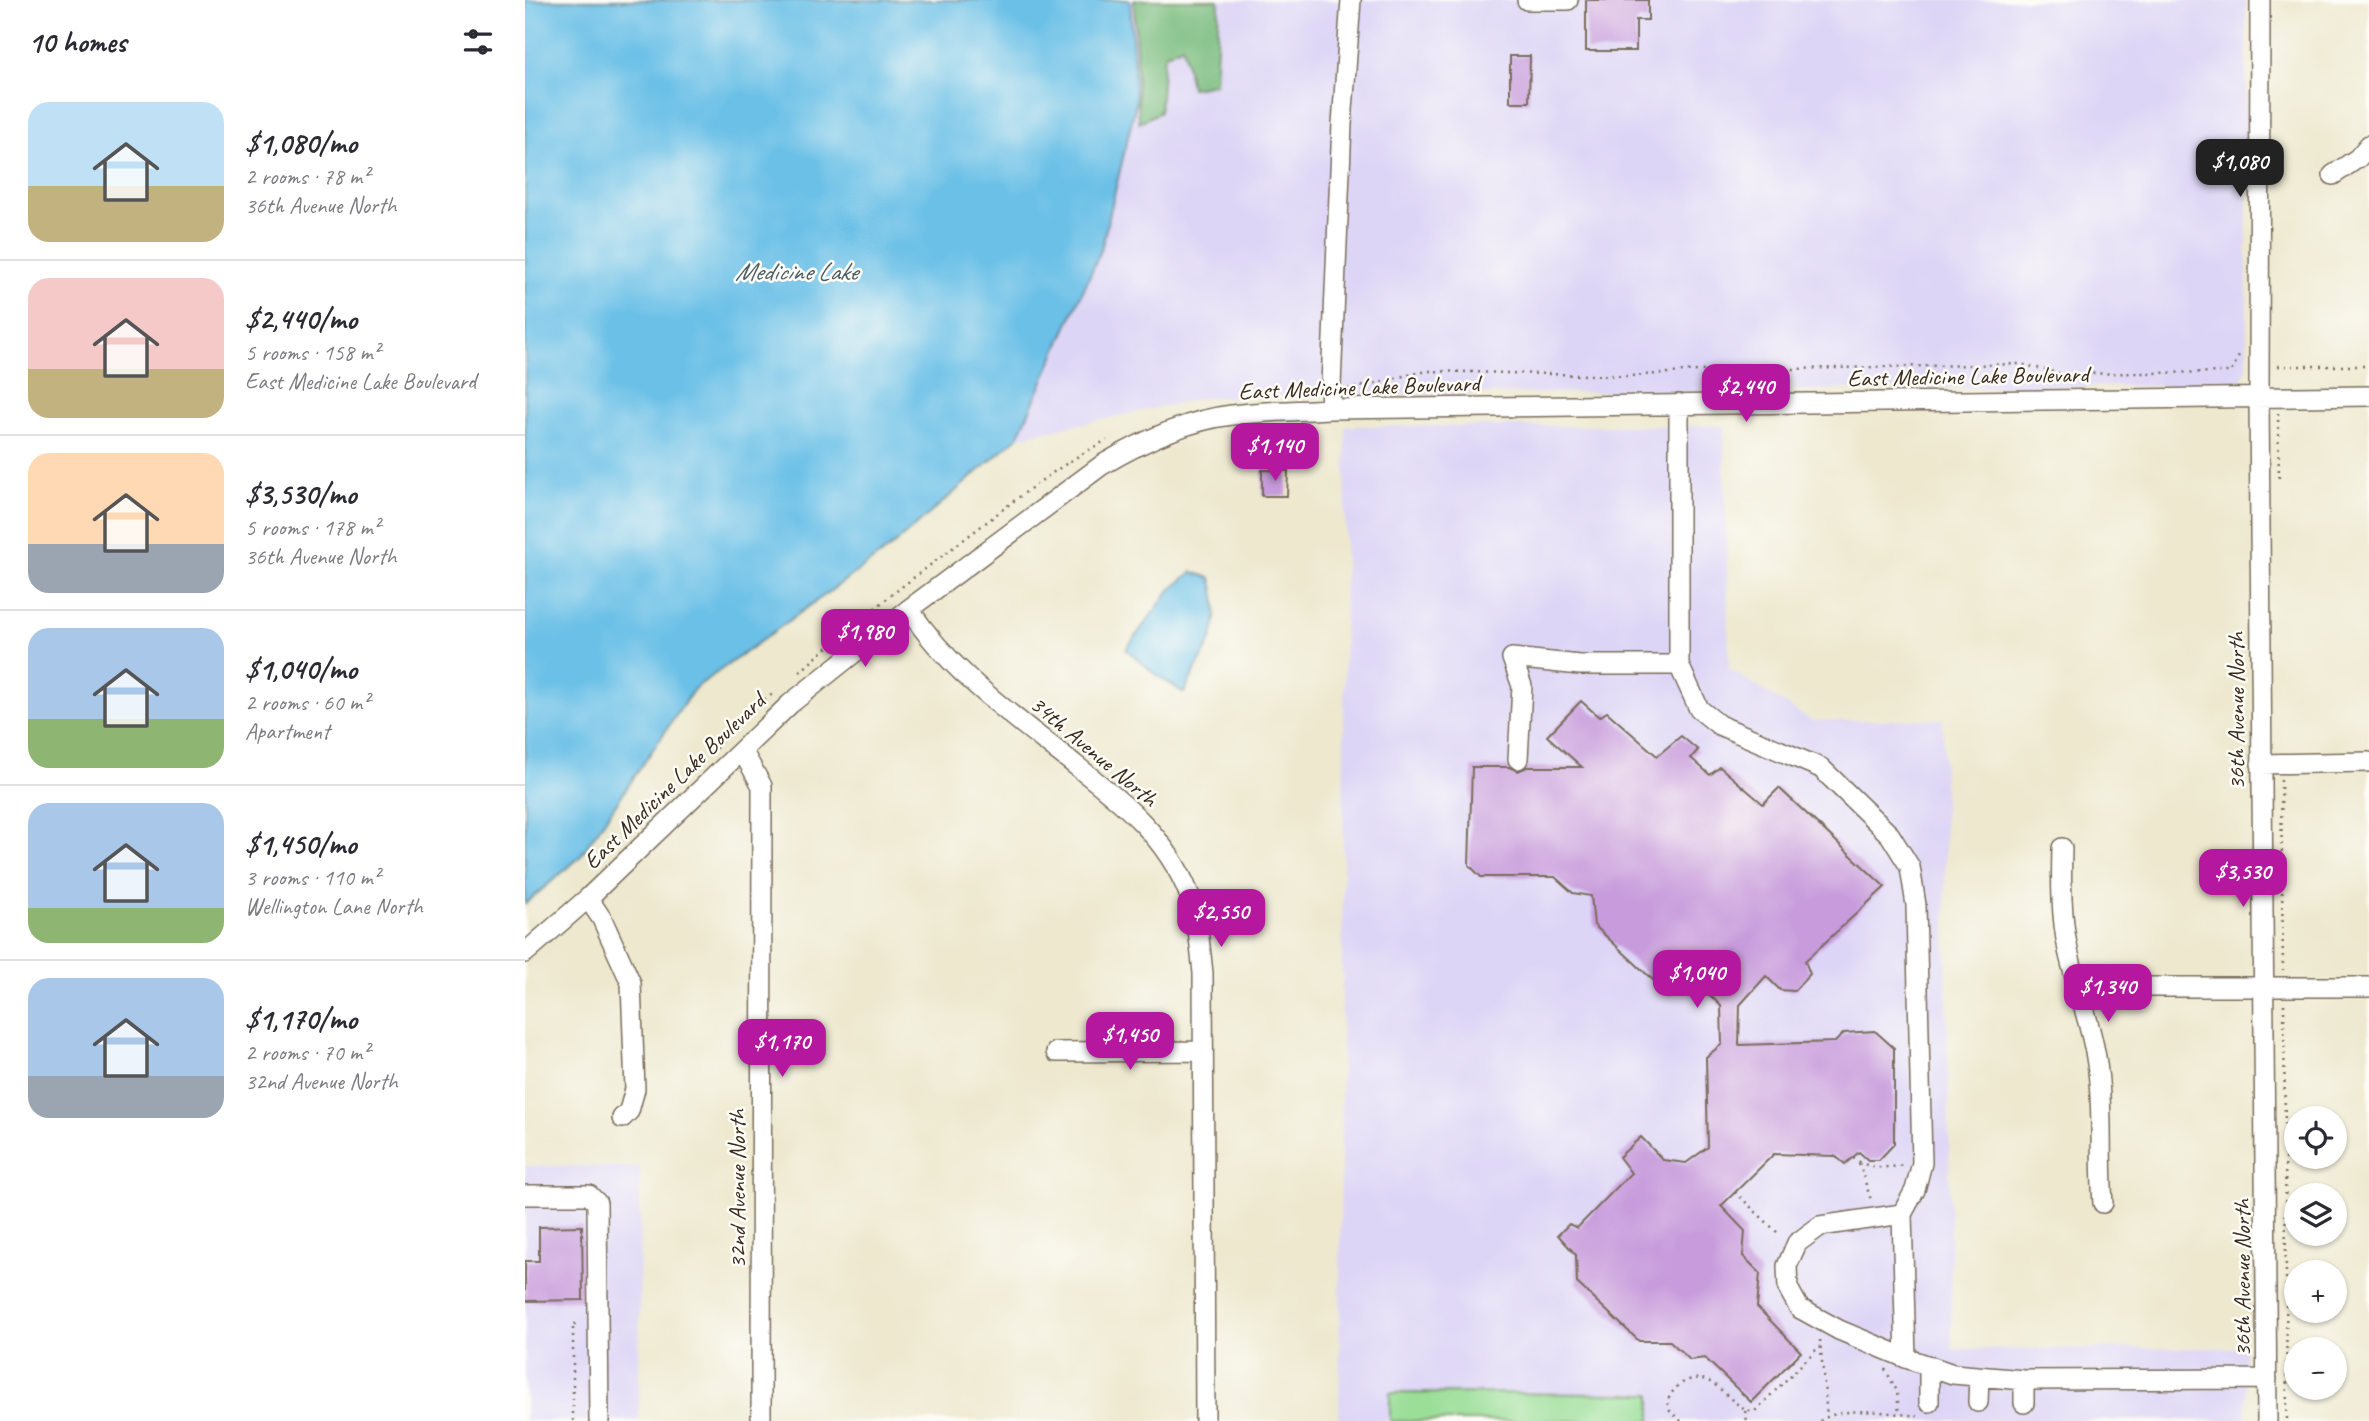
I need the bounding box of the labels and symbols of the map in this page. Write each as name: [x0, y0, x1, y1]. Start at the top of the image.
pin: $1,080: [2183, 140, 2297, 199]
water label: Medicine Lake: [735, 255, 861, 288]
street label: East Medicine Lake Boulevard: [1847, 359, 2092, 393]
pin: $2,440: [1689, 364, 1803, 424]
street label: East Medicine Lake Boulevard: [1238, 368, 1484, 406]
pin: $1,140: [1218, 424, 1332, 483]
pin: $1,980: [808, 610, 922, 669]
street label: 36th Avenue North: [2221, 630, 2251, 790]
street label: East Medicine Lake Boulevard: [577, 684, 774, 876]
street label: 34th Avenue North: [1024, 689, 1166, 814]
pin: $3,530: [2186, 850, 2300, 909]
pin: $2,550: [1164, 890, 1278, 949]
pin: $1,040: [1640, 950, 1754, 1010]
pin: $1,340: [2051, 964, 2165, 1024]
pin: $1,450: [1073, 1012, 1187, 1072]
pin: $1,170: [725, 1020, 839, 1079]
street label: 32nd Avenue North: [722, 1107, 752, 1269]
street label: 36th Avenue North: [2227, 1197, 2257, 1357]

